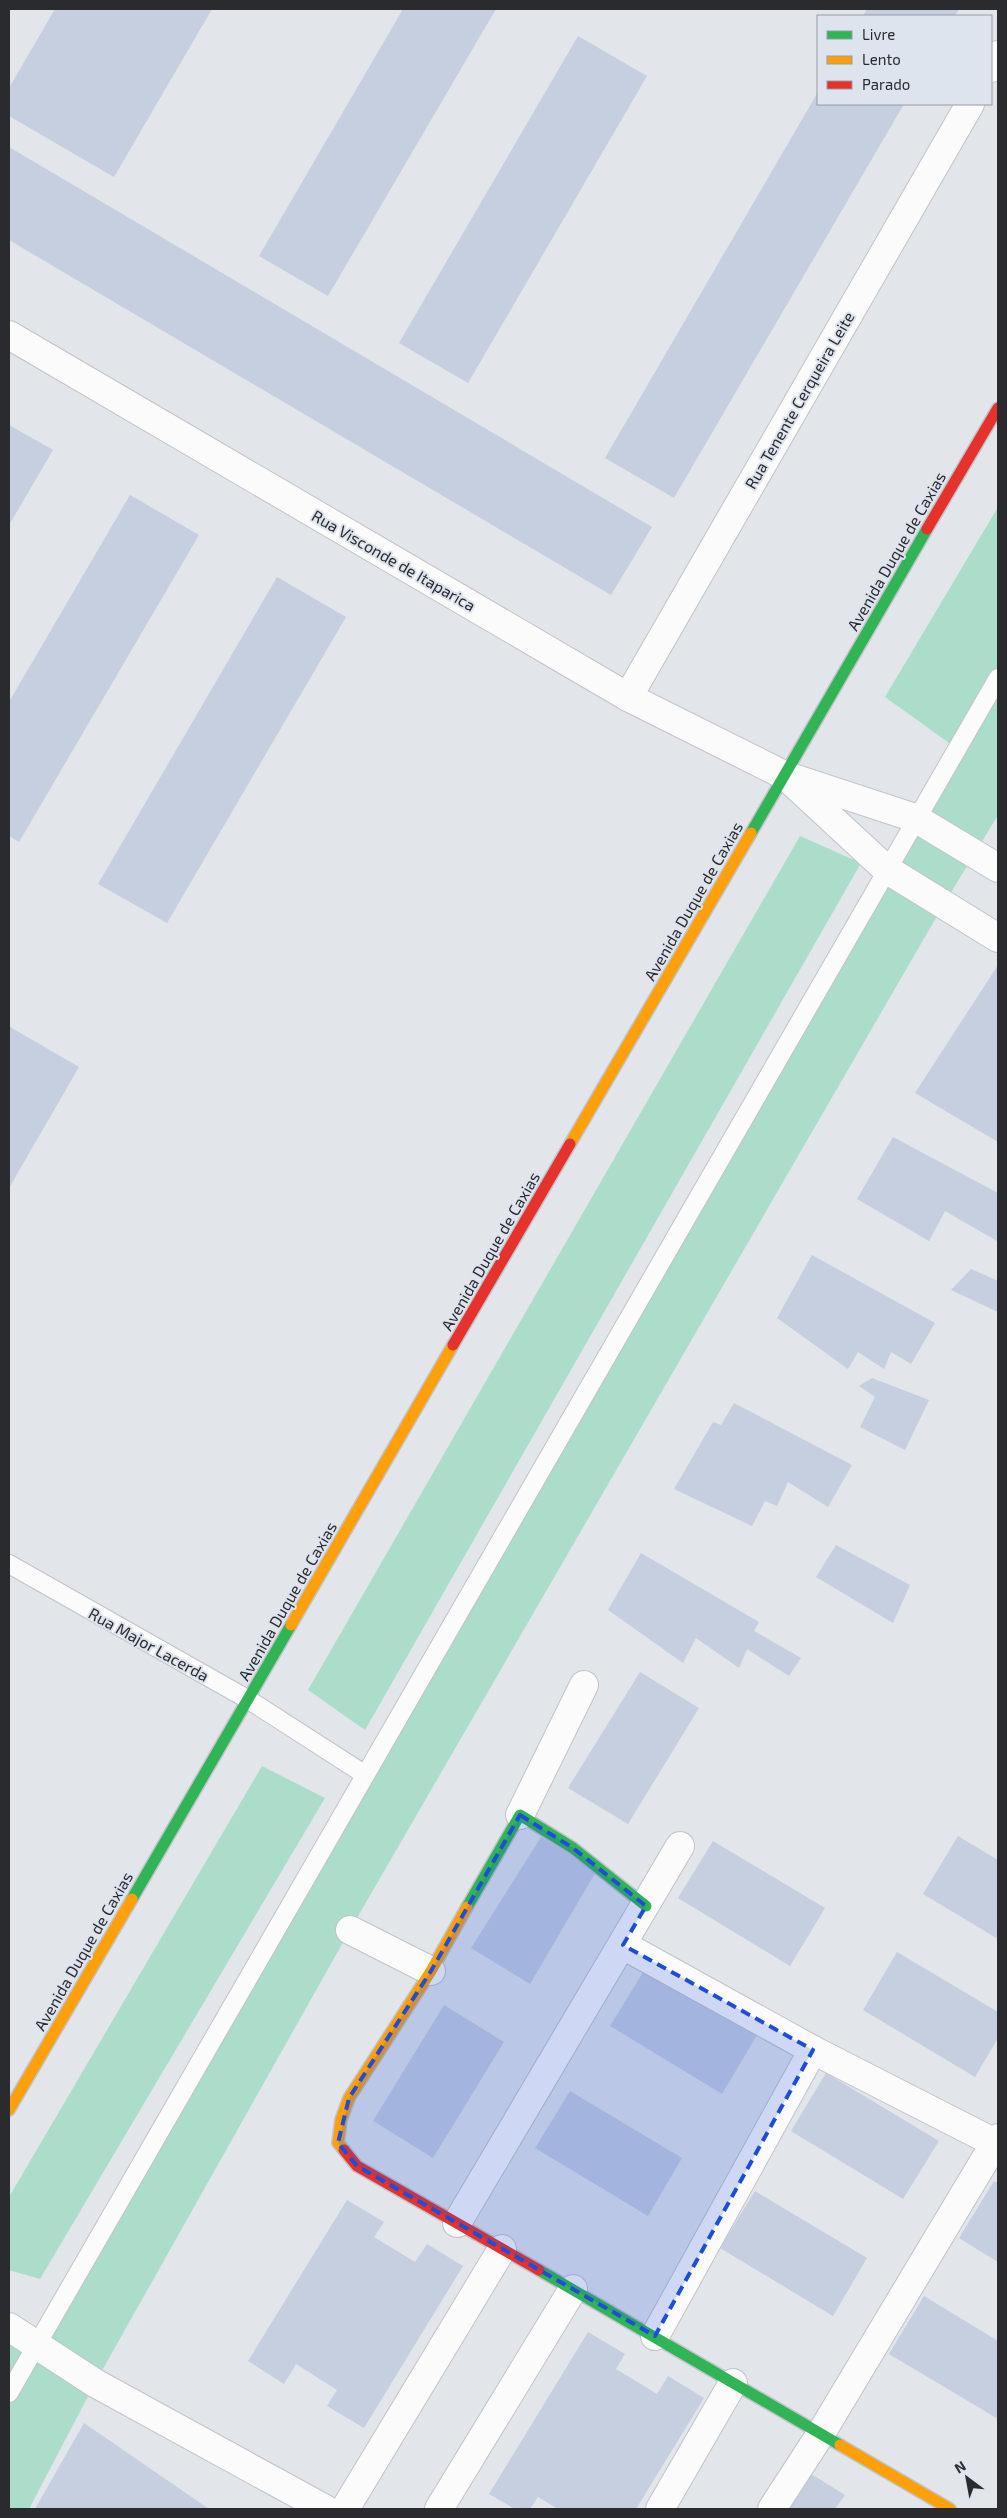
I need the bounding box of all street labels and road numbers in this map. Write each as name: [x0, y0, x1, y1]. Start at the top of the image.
street label: Rua Tenente Cerqueira Leite: [740, 308, 858, 492]
street label: Avenida Duque de Caxias: [843, 468, 949, 634]
street label: Rua Visconde de Itaparica: [309, 505, 479, 615]
street label: Avenida Duque de Caxias: [640, 818, 746, 984]
street label: Avenida Duque de Caxias: [437, 1168, 543, 1334]
street label: Avenida Duque de Caxias: [234, 1518, 340, 1684]
street label: Rua Major Lacerda: [85, 1603, 212, 1686]
street label: Avenida Duque de Caxias: [30, 1868, 136, 2034]

